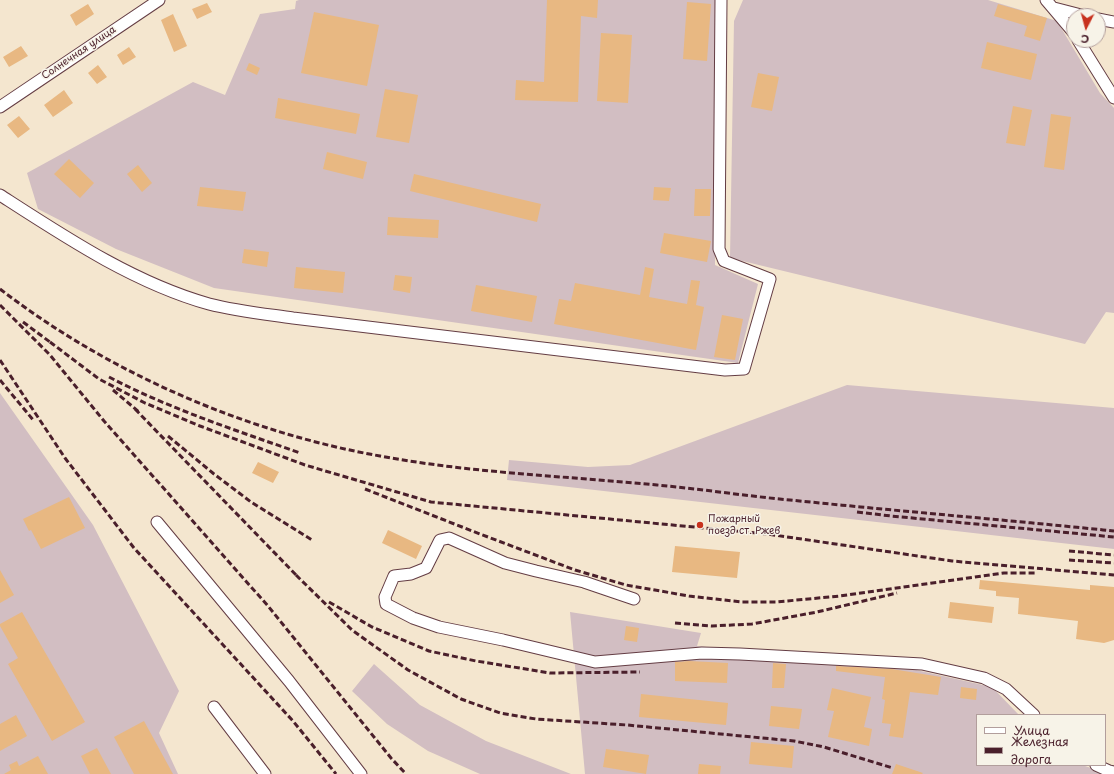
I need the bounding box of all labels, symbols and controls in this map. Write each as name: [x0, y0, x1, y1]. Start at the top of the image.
north arrow: [1066, 8, 1106, 48]
street label: Солнечная улица: [40, 24, 118, 82]
text: С: [1080, 31, 1090, 48]
place label: Пожарный поезд ст. Ржев: [708, 513, 780, 536]
marker: Пожарный поезд ст. Ржев: [695, 520, 705, 530]
legend: [976, 714, 1106, 766]
text: Улица: [1014, 721, 1050, 739]
text: Железная дорога: [1011, 732, 1069, 768]

